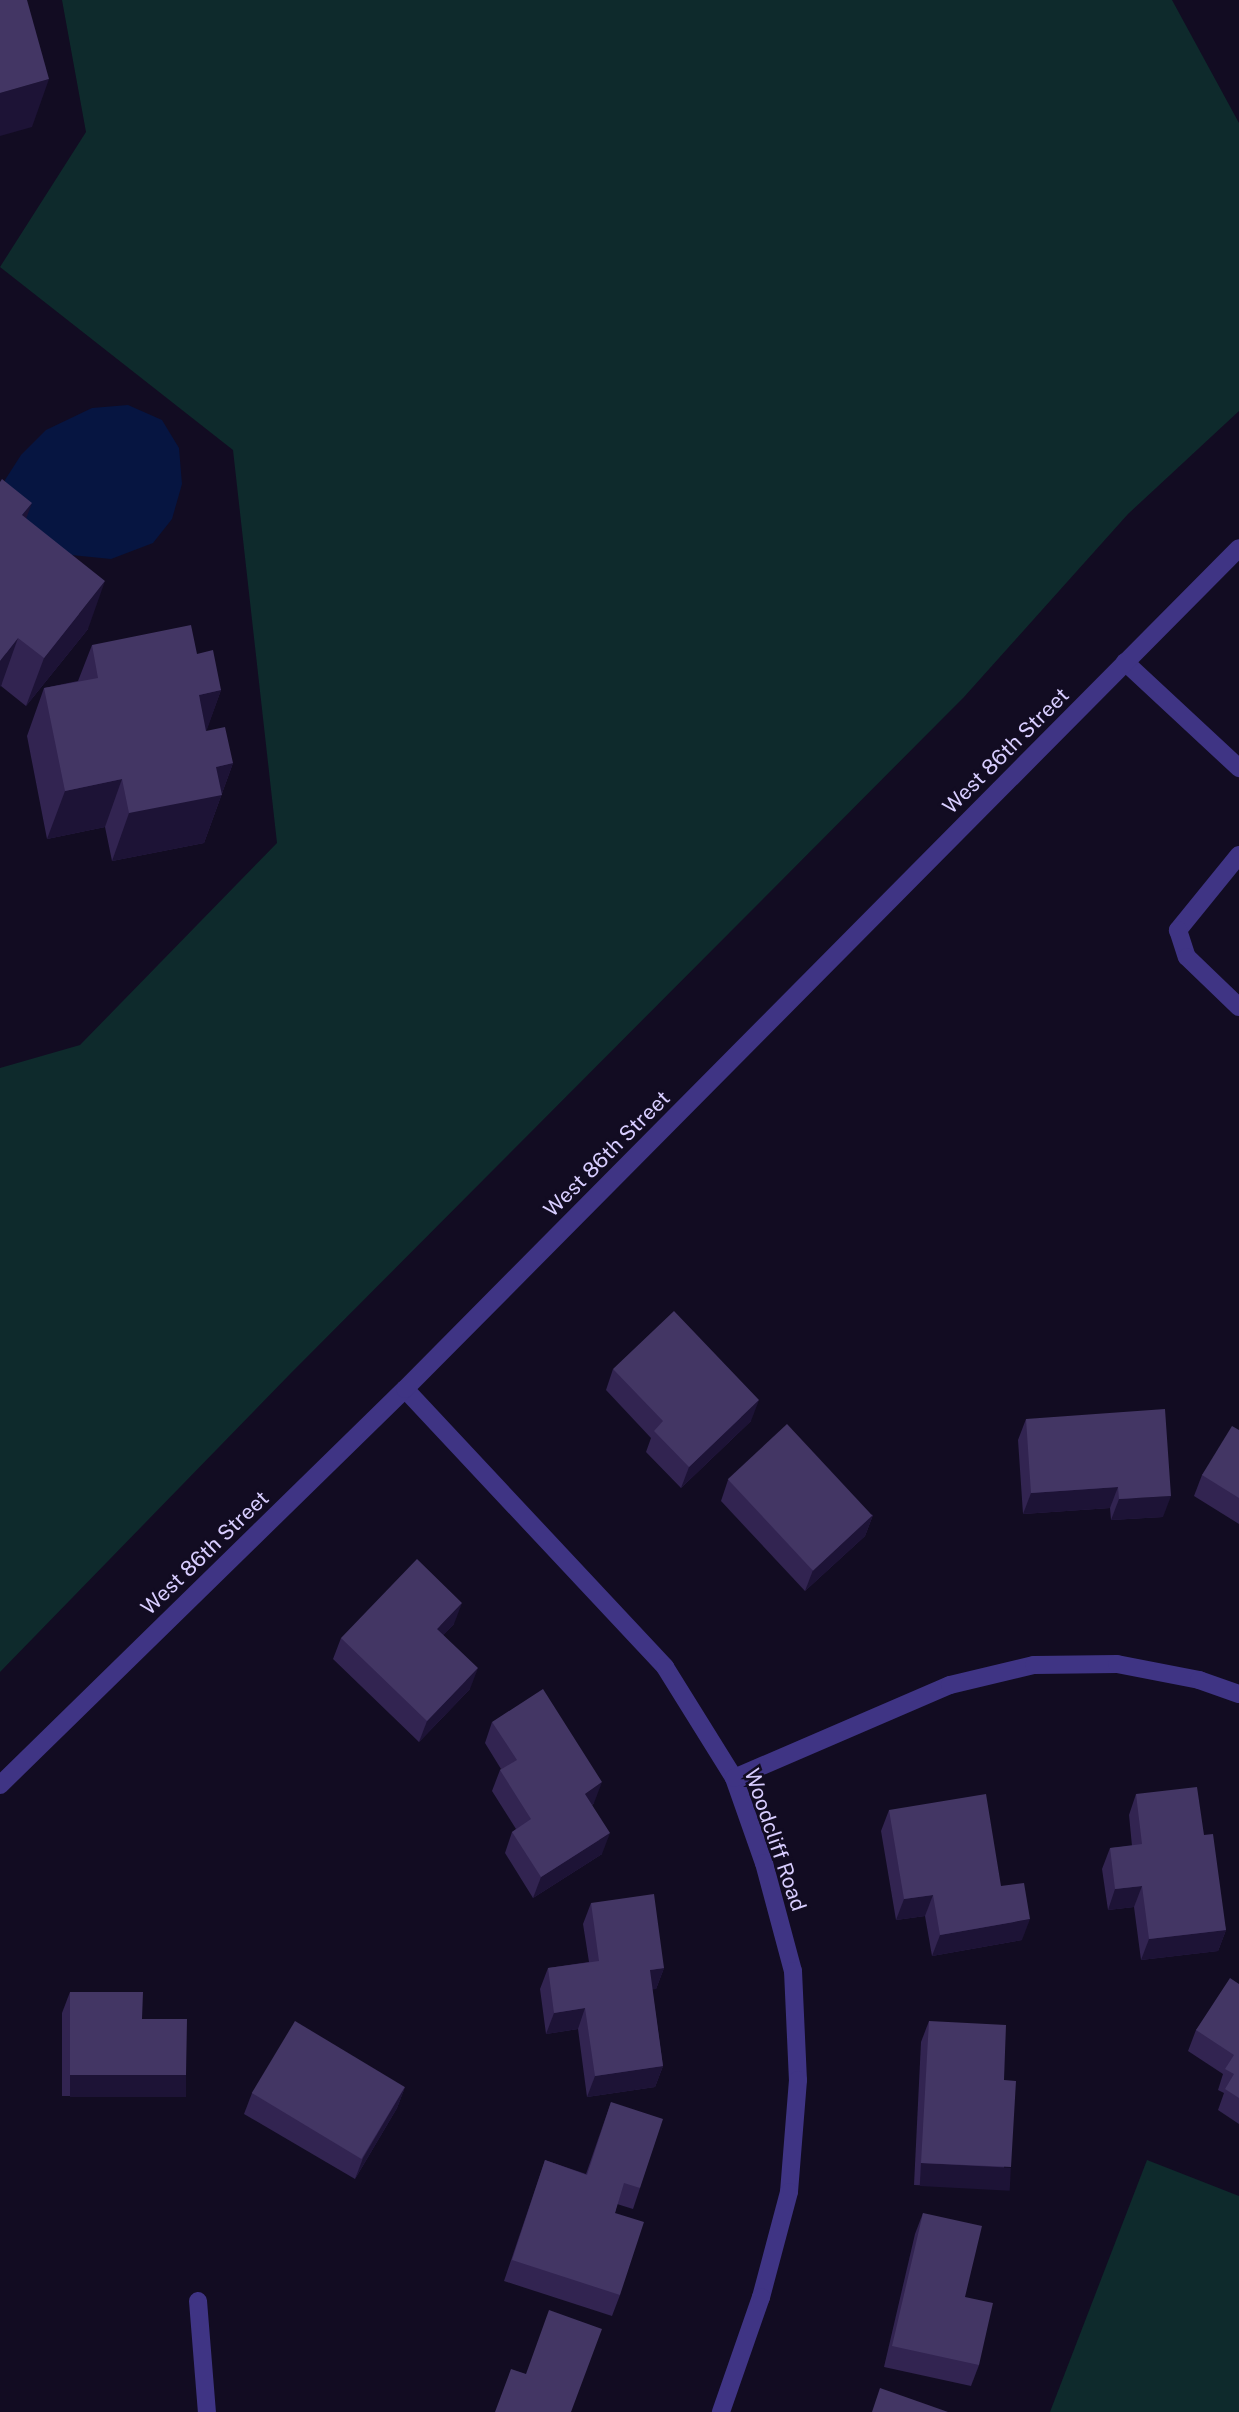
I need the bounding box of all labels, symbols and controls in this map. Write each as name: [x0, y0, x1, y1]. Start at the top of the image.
street label: West 86th Street: [938, 683, 1074, 819]
street label: West 86th Street: [539, 1086, 675, 1222]
street label: West 86th Street: [136, 1486, 274, 1620]
street label: Woodcliff Road: [739, 1765, 811, 1915]

